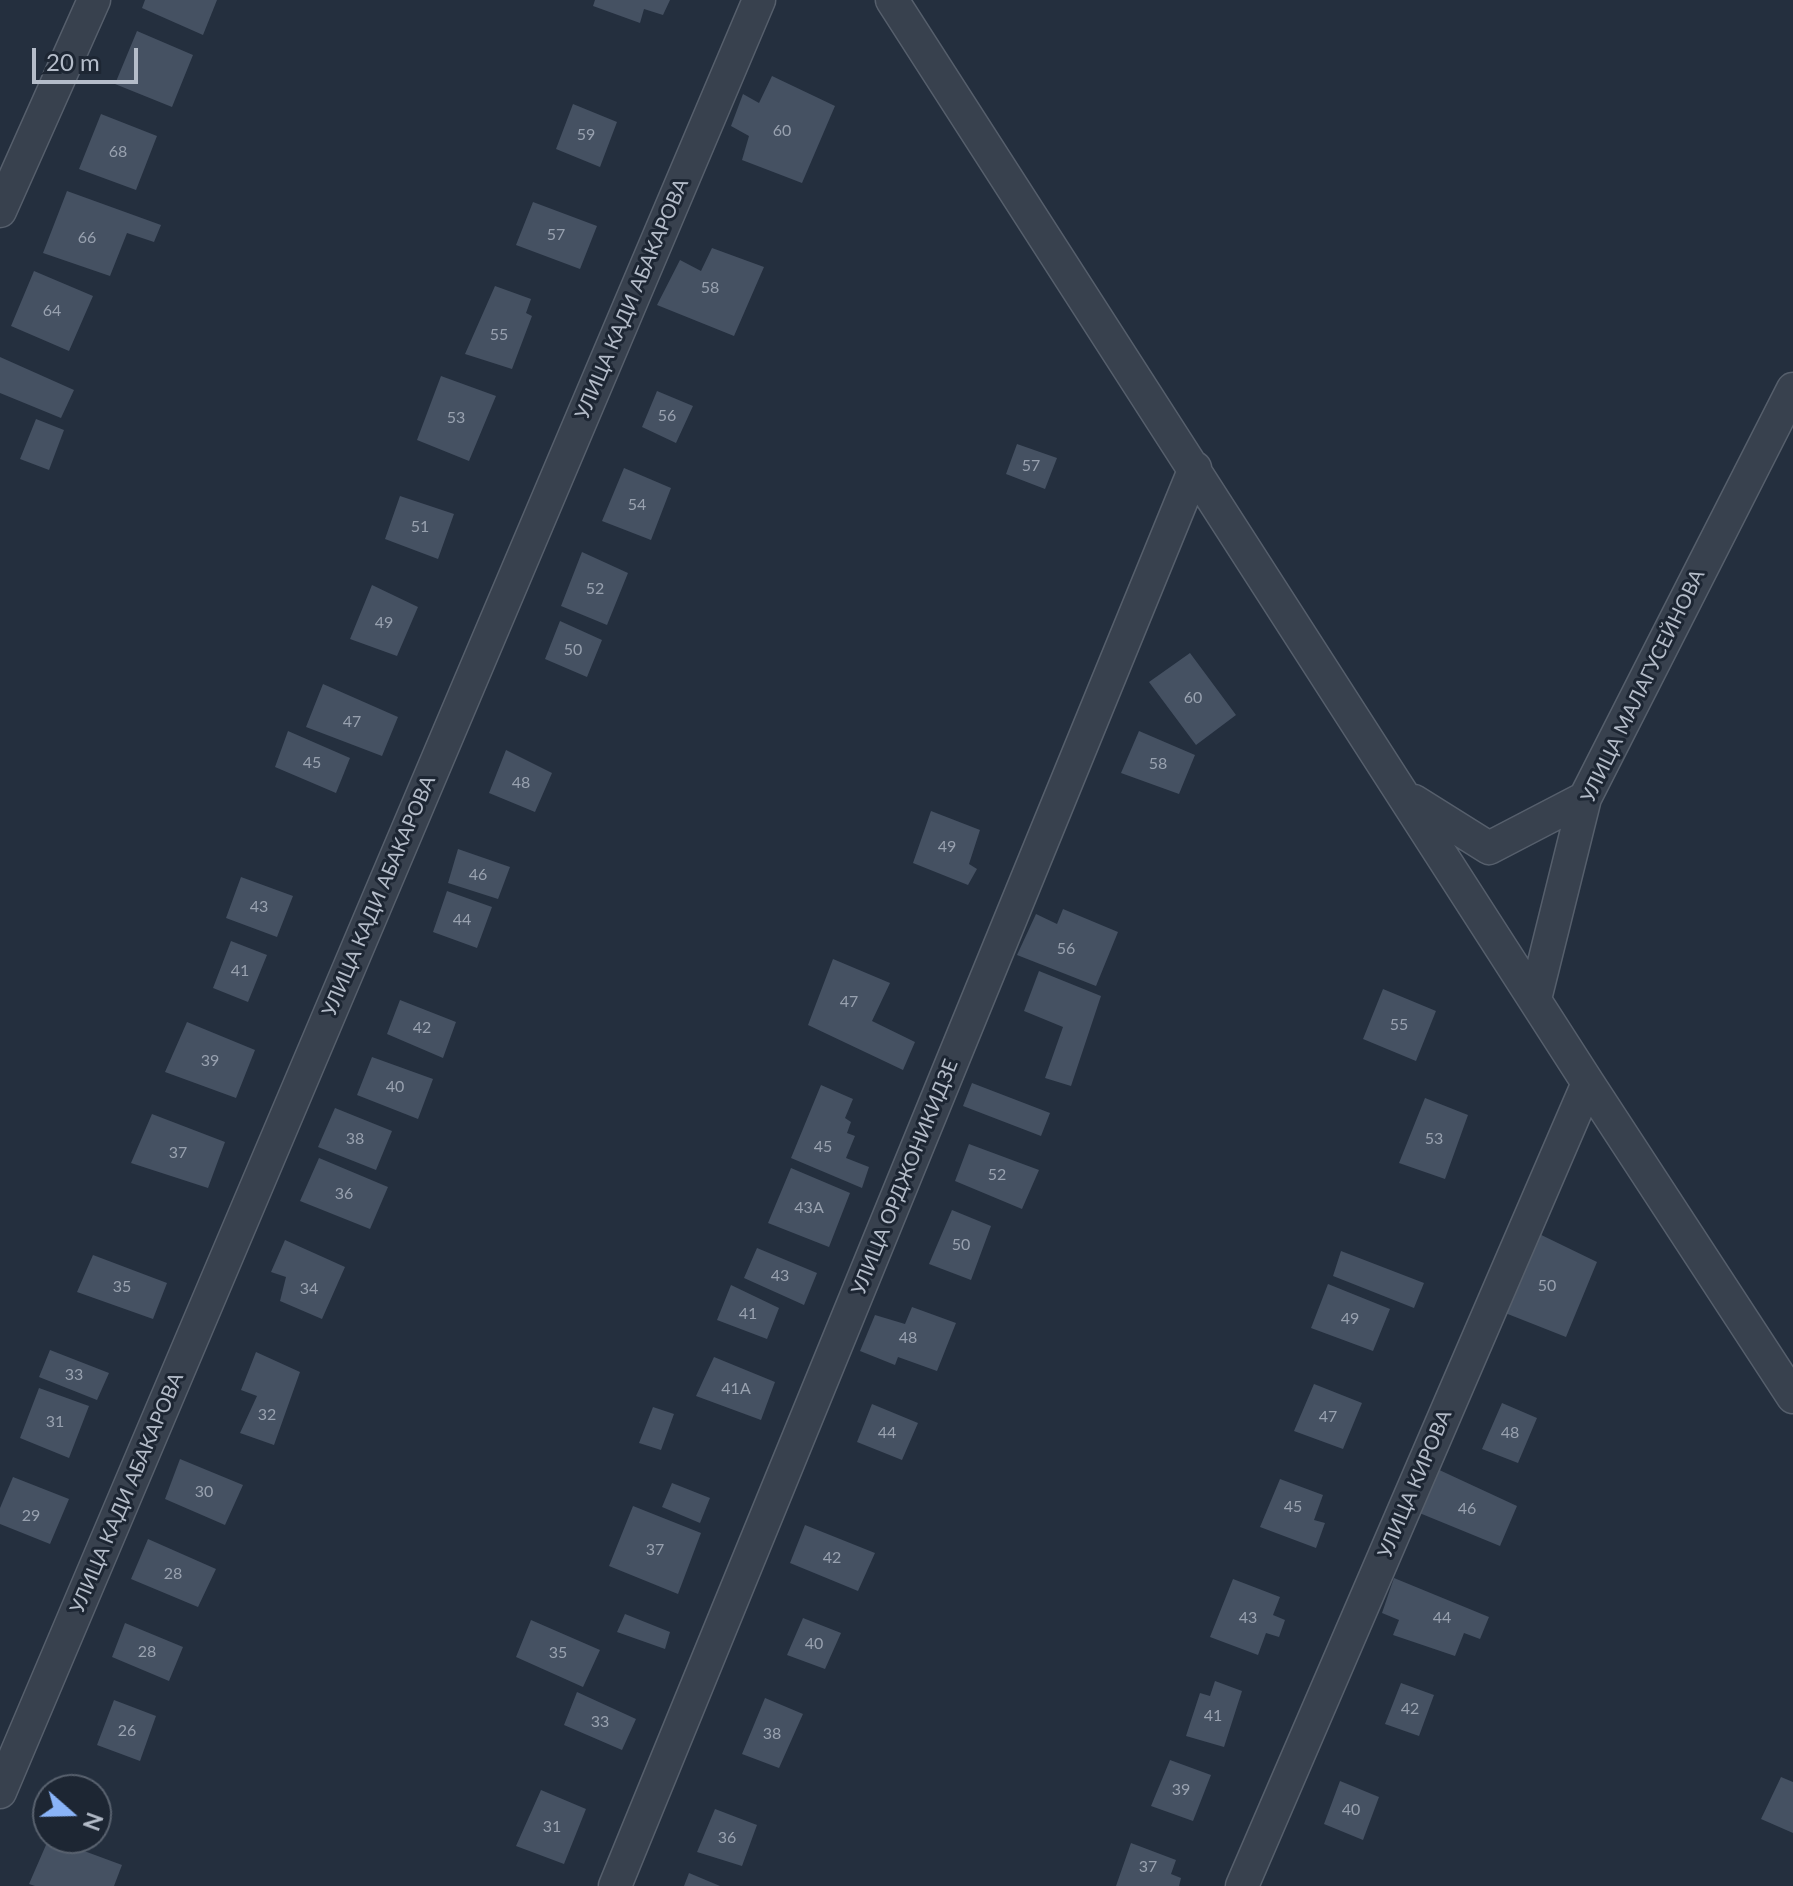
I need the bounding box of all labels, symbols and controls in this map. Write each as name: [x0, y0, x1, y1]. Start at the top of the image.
scale bar: [36, 32, 142, 82]
text: 20 m: [46, 47, 100, 76]
house number: 60: [773, 121, 791, 141]
house number: 59: [577, 125, 595, 145]
house number: 68: [109, 142, 127, 162]
street label: УЛИЦА КАДИ АБАКАРОВА: [570, 175, 694, 423]
house number: 57: [547, 225, 565, 245]
house number: 66: [78, 228, 96, 248]
house number: 58: [701, 278, 719, 298]
house number: 64: [43, 301, 61, 321]
house number: 55: [490, 325, 508, 345]
house number: 56: [658, 406, 676, 426]
house number: 53: [447, 408, 465, 428]
house number: 57: [1022, 456, 1040, 476]
house number: 54: [628, 495, 646, 515]
house number: 51: [411, 517, 429, 537]
street label: УЛИЦА МАЛАГУСЕЙНОВА: [1576, 566, 1710, 806]
house number: 52: [586, 579, 604, 599]
house number: 49: [375, 613, 393, 633]
house number: 50: [564, 640, 582, 660]
house number: 60: [1184, 688, 1202, 708]
house number: 47: [343, 712, 361, 732]
house number: 45: [303, 753, 321, 773]
house number: 58: [1149, 754, 1167, 774]
street label: УЛИЦА КАДИ АБАКАРОВА: [317, 772, 441, 1020]
house number: 48: [512, 773, 530, 793]
house number: 49: [938, 837, 956, 857]
house number: 46: [469, 865, 487, 885]
house number: 43: [250, 897, 268, 917]
house number: 44: [453, 910, 471, 930]
house number: 56: [1057, 939, 1075, 959]
house number: 41: [231, 961, 249, 981]
house number: 47: [840, 992, 858, 1012]
house number: 55: [1390, 1015, 1408, 1035]
house number: 42: [413, 1018, 431, 1038]
house number: 39: [201, 1051, 219, 1071]
street label: УЛИЦА ОРДЖОНИКИДЗЕ: [847, 1056, 963, 1298]
house number: 40: [386, 1077, 404, 1097]
house number: 38: [346, 1129, 364, 1149]
house number: 53: [1425, 1129, 1443, 1149]
house number: 45: [814, 1137, 832, 1157]
house number: 37: [169, 1143, 187, 1163]
house number: 52: [988, 1165, 1006, 1185]
house number: 36: [335, 1184, 353, 1204]
house number: 43А: [794, 1198, 824, 1218]
house number: 50: [952, 1235, 970, 1255]
house number: 43: [771, 1266, 789, 1286]
house number: 50: [1538, 1276, 1556, 1296]
house number: 35: [113, 1277, 131, 1297]
house number: 34: [300, 1279, 318, 1299]
house number: 41: [739, 1304, 757, 1324]
house number: 49: [1341, 1309, 1359, 1329]
house number: 48: [899, 1328, 917, 1348]
house number: 33: [65, 1365, 83, 1385]
street label: УЛИЦА КАДИ АБАКАРОВА: [65, 1369, 189, 1617]
house number: 41А: [721, 1379, 751, 1399]
house number: 32: [258, 1405, 276, 1425]
street label: УЛИЦА КИРОВА: [1373, 1406, 1457, 1562]
house number: 47: [1319, 1407, 1337, 1427]
house number: 31: [46, 1412, 64, 1432]
house number: 44: [878, 1423, 896, 1443]
house number: 48: [1501, 1423, 1519, 1443]
house number: 30: [195, 1482, 213, 1502]
house number: 45: [1284, 1497, 1302, 1517]
house number: 46: [1458, 1499, 1476, 1519]
house number: 29: [22, 1506, 40, 1526]
house number: 37: [646, 1540, 664, 1560]
house number: 42: [823, 1548, 841, 1568]
house number: 28: [164, 1564, 182, 1584]
house number: 43: [1239, 1608, 1257, 1628]
house number: 44: [1433, 1608, 1451, 1628]
house number: 40: [805, 1634, 823, 1654]
house number: 28: [138, 1642, 156, 1662]
house number: 35: [549, 1643, 567, 1663]
house number: 42: [1401, 1699, 1419, 1719]
house number: 41: [1204, 1706, 1222, 1726]
house number: 33: [591, 1712, 609, 1732]
house number: 26: [118, 1721, 136, 1741]
house number: 38: [763, 1724, 781, 1744]
north arrow: [32, 1774, 112, 1854]
house number: 39: [1172, 1780, 1190, 1800]
house number: 40: [1342, 1800, 1360, 1820]
text: N: [78, 1809, 109, 1834]
house number: 31: [543, 1817, 561, 1837]
house number: 36: [718, 1828, 736, 1848]
house number: 37: [1139, 1857, 1157, 1877]

